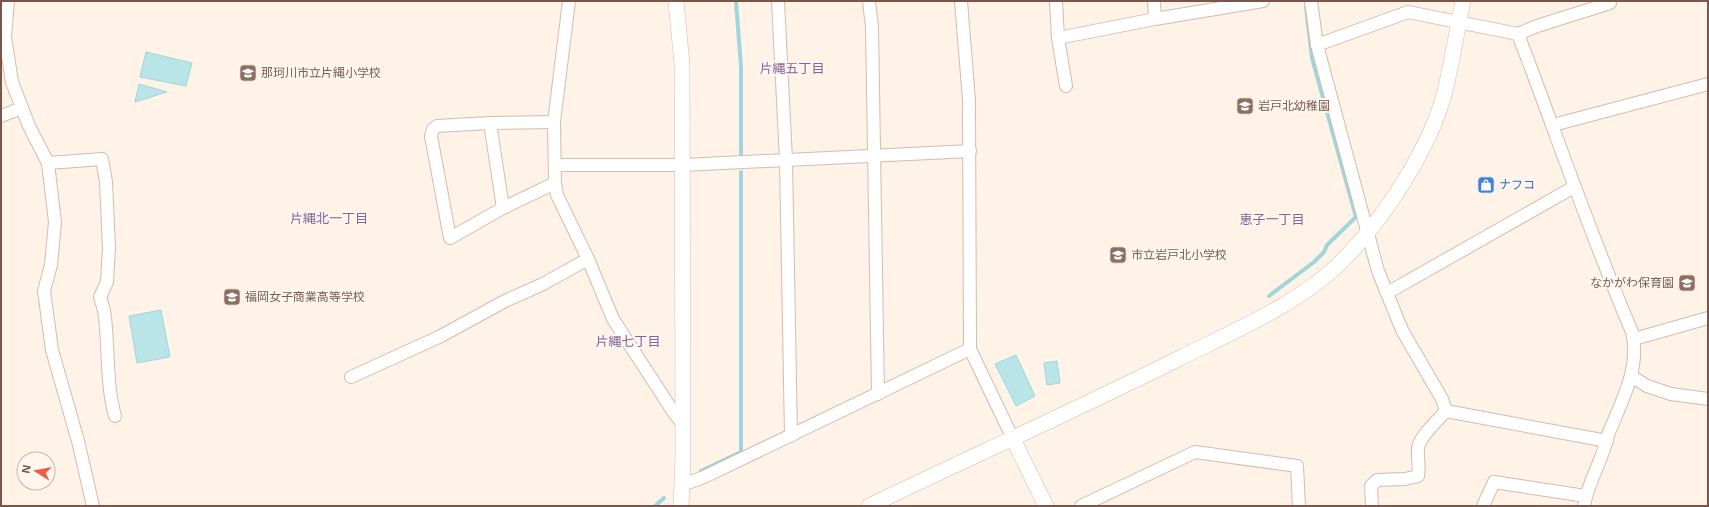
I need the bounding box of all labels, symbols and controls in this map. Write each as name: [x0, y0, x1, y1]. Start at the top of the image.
district label: 片縄五丁目: [759, 59, 825, 77]
school or university icon: 那珂川市立片縄小学校: [238, 63, 258, 83]
place label: 那珂川市立片縄小学校: [261, 64, 381, 81]
school or university icon: 岩戸北幼稚園: [1235, 96, 1255, 116]
place label: 岩戸北幼稚園: [1258, 97, 1330, 114]
shop icon: ナフコ: [1476, 175, 1496, 195]
place label: ナフコ: [1499, 176, 1535, 193]
district label: 片縄北一丁目: [290, 209, 368, 227]
district label: 恵子一丁目: [1239, 210, 1305, 228]
school or university icon: 市立岩戸北小学校: [1108, 245, 1128, 265]
place label: 市立岩戸北小学校: [1131, 246, 1227, 263]
school or university icon: なかがわ保育園: [1677, 273, 1697, 293]
place label: なかがわ保育園: [1590, 274, 1674, 291]
school or university icon: 福岡女子商業高等学校: [222, 287, 242, 307]
place label: 福岡女子商業高等学校: [245, 288, 365, 305]
district label: 片縄七丁目: [595, 332, 661, 350]
north arrow: [16, 451, 56, 491]
text: N: [17, 463, 34, 475]

